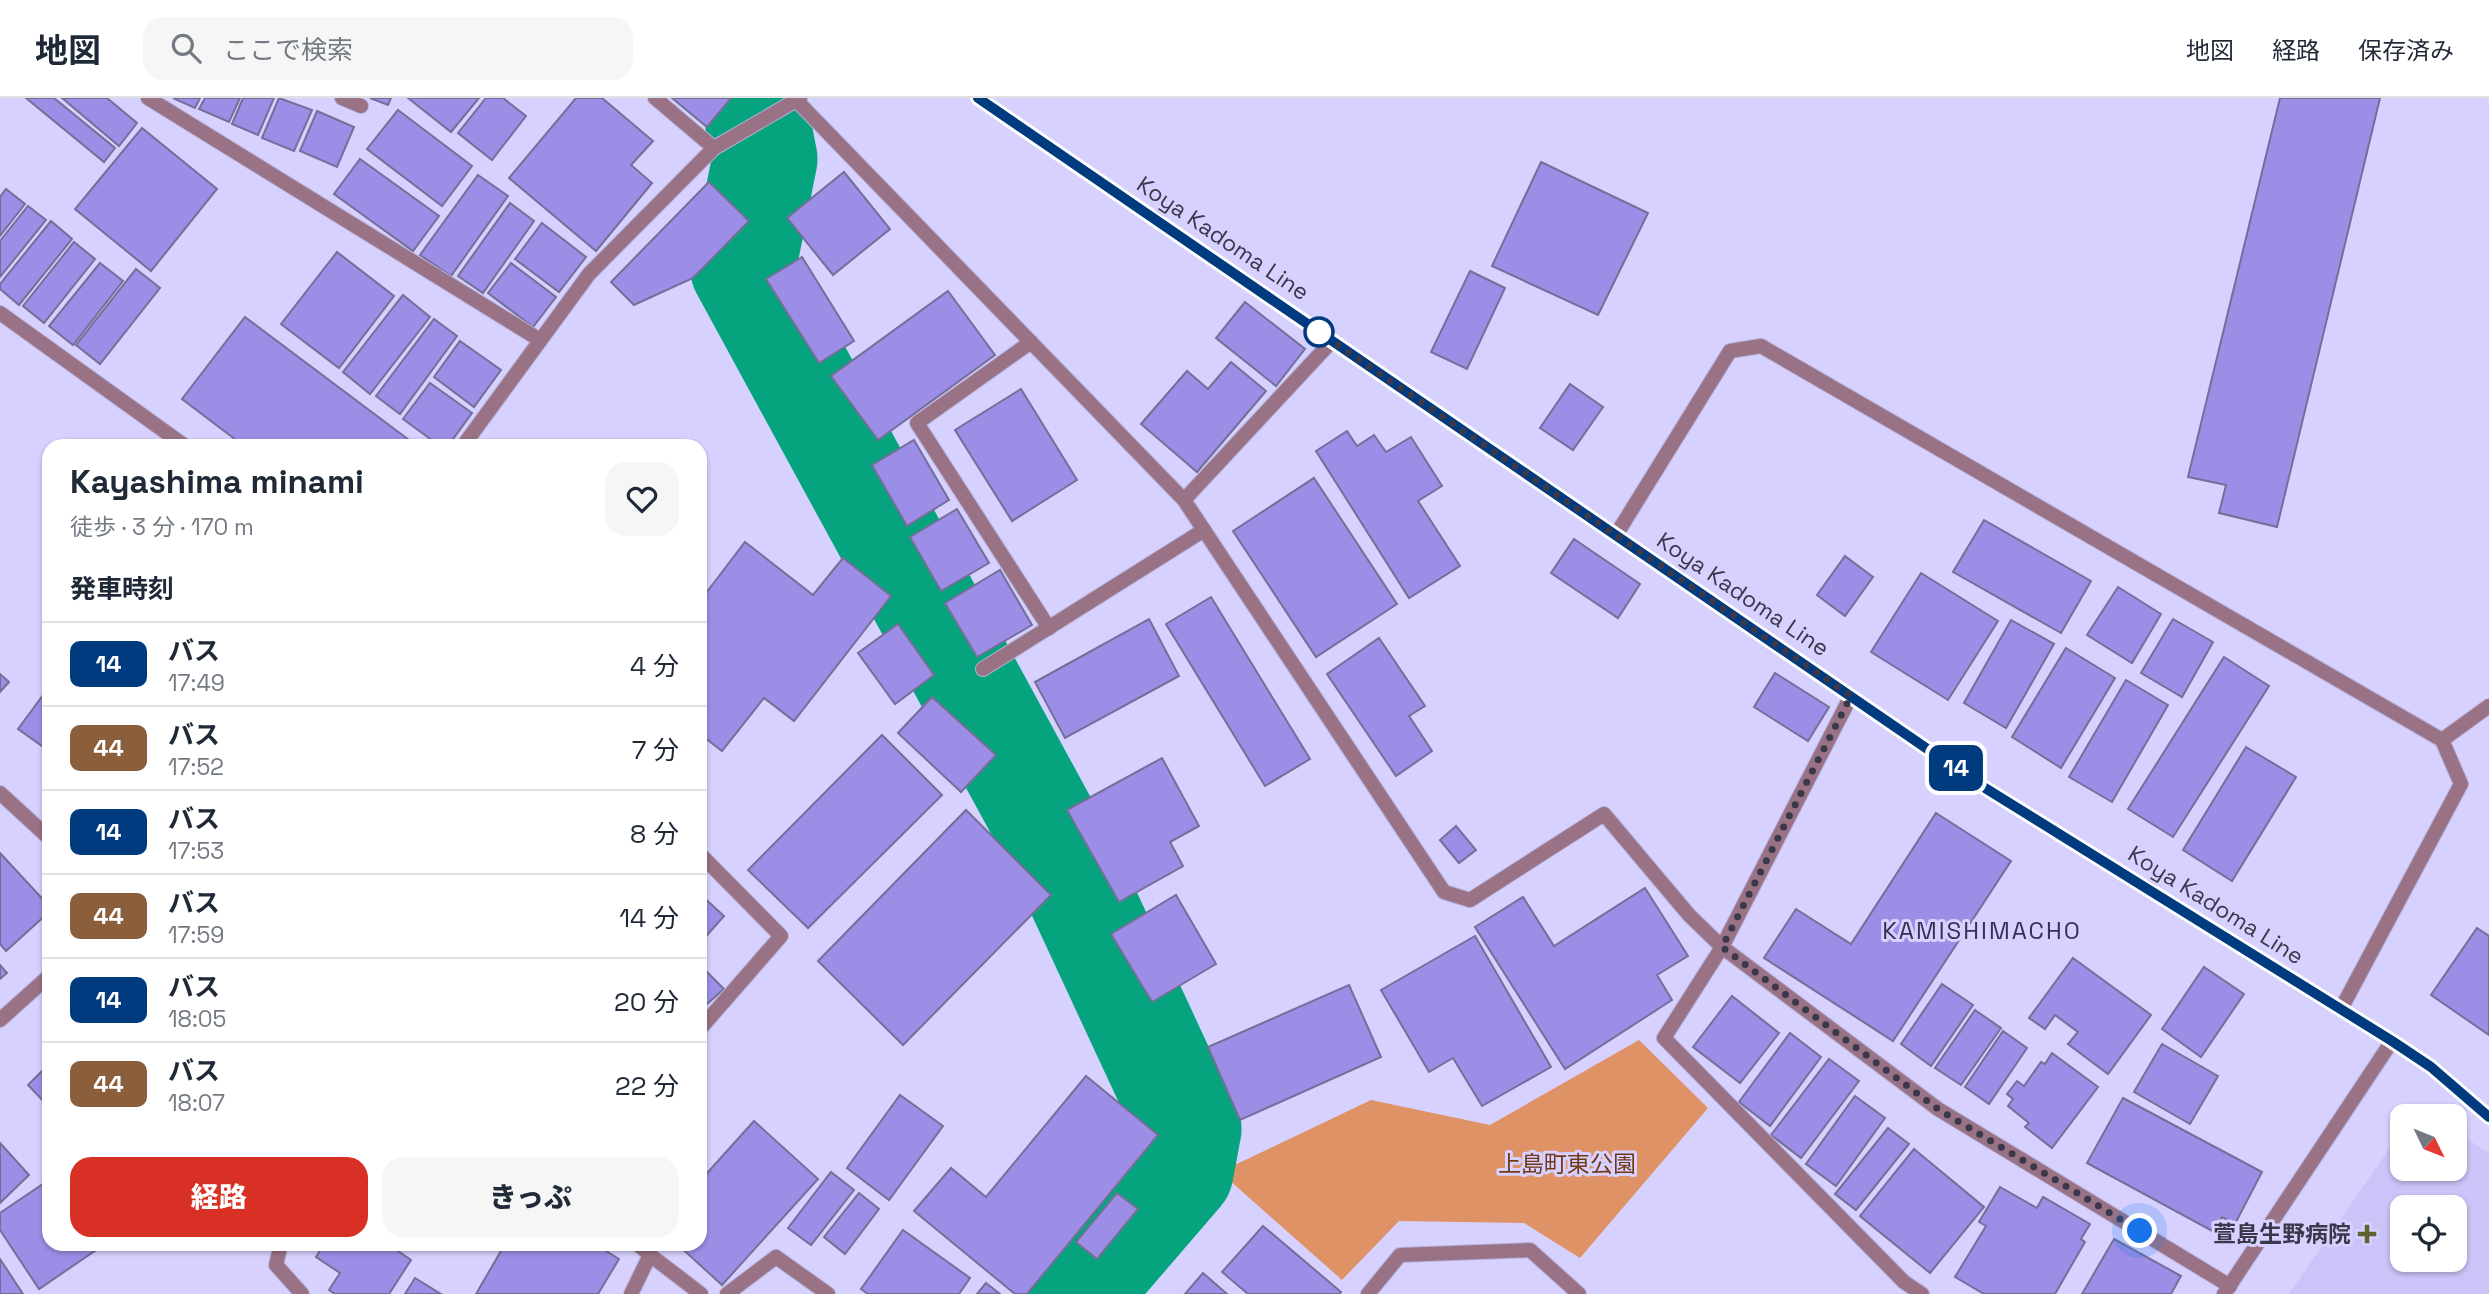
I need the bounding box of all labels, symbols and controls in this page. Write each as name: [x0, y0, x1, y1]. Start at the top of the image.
search box: [143, 17, 633, 80]
icon: search: [167, 29, 205, 67]
text: 地図: [35, 30, 101, 72]
text: ここで検索: [223, 33, 353, 67]
text: 地図: [2186, 35, 2234, 66]
text: 経路: [2272, 35, 2320, 66]
text: 保存済み: [2358, 35, 2454, 66]
street label: Koya Kadoma Line: [1131, 169, 1315, 307]
unlabelled marker: [1304, 317, 1334, 347]
text: Kayashima minami: [70, 461, 364, 503]
button: heart: [605, 462, 679, 536]
text: 徒歩 · 3 分 · 170 m: [70, 512, 254, 542]
street label: Koya Kadoma Line: [1651, 525, 1835, 663]
text: 発車時刻: [70, 572, 174, 606]
text: バス: [168, 634, 220, 668]
text: 14: [95, 648, 122, 679]
text: 4 分: [630, 649, 679, 683]
text: 17:49: [168, 668, 225, 698]
text: バス: [168, 718, 220, 752]
text: 44: [93, 732, 124, 763]
text: 7 分: [632, 733, 679, 767]
line badge: 14: [1924, 745, 1988, 791]
text: 17:52: [168, 752, 224, 782]
text: 14: [1943, 752, 1969, 783]
text: バス: [168, 802, 220, 836]
text: 14: [95, 816, 122, 847]
text: 8 分: [630, 817, 679, 851]
text: 17:53: [168, 836, 224, 866]
street label: Koya Kadoma Line: [2122, 839, 2310, 971]
text: バス: [168, 886, 220, 920]
text: 44: [93, 900, 124, 931]
text: 14 分: [619, 901, 679, 935]
district label: KAMISHIMACHO: [1882, 915, 2082, 946]
text: 17:59: [168, 920, 224, 950]
text: バス: [168, 970, 220, 1004]
text: 14: [95, 984, 122, 1015]
text: 20 分: [614, 985, 679, 1019]
text: 18:05: [168, 1004, 226, 1034]
text: バス: [168, 1054, 220, 1088]
text: 44: [93, 1068, 124, 1099]
text: 22 分: [615, 1069, 679, 1103]
text: 18:07: [168, 1088, 225, 1118]
north arrow: [2390, 1104, 2468, 1181]
map controls: [2390, 1104, 2467, 1272]
park label: 上島町東公園: [1498, 1149, 1636, 1179]
button: 経路: [70, 1157, 368, 1237]
button: きっぷ: [382, 1157, 679, 1237]
button: locate: [2390, 1195, 2467, 1272]
your location: [2122, 1213, 2157, 1248]
place label: 萱島生野病院: [2213, 1219, 2351, 1249]
marker: 萱島生野病院: [2357, 1224, 2377, 1244]

